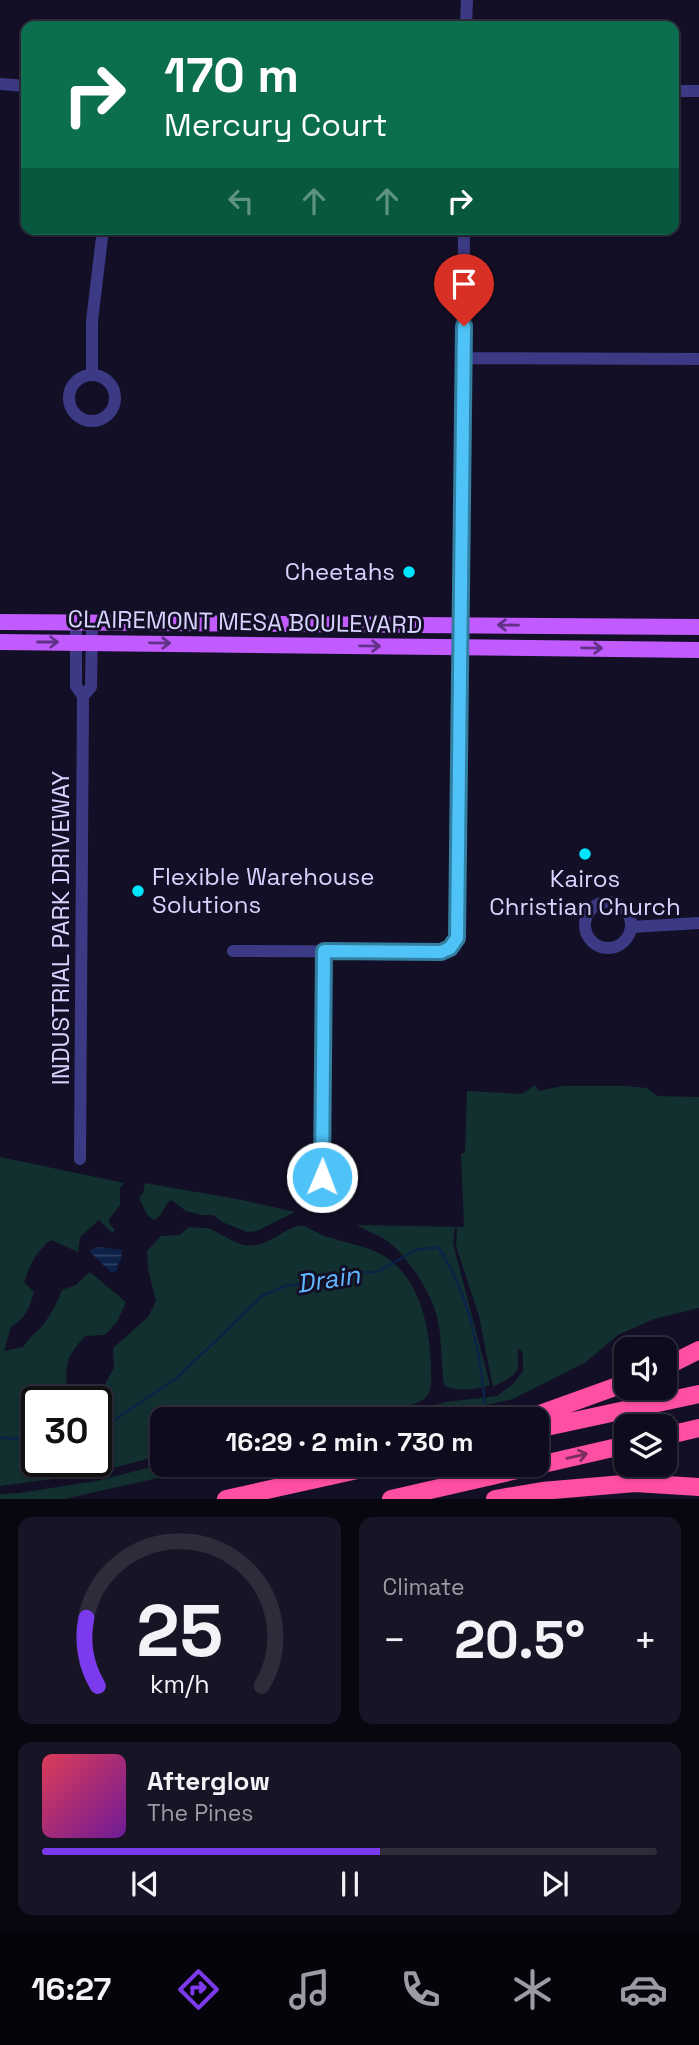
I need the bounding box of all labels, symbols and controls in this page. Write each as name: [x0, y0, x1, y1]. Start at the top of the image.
text: 170 m: [164, 44, 299, 106]
icon: right: [49, 49, 140, 140]
text: Mercury Court: [164, 105, 387, 145]
icon: left: [222, 182, 260, 220]
icon: ahead: [295, 182, 333, 220]
icon: ahead: [368, 182, 406, 220]
icon: right: [441, 182, 479, 220]
pin: [434, 254, 494, 326]
icon: arrive: [445, 265, 483, 303]
place label: Cheetahs: [285, 556, 395, 587]
marker: Cheetahs: [401, 564, 417, 580]
street label: CLAIREMONT MESA BOULEVARD: [67, 603, 423, 640]
one-way arrow: [496, 618, 519, 632]
one-way arrow: [36, 635, 59, 649]
one-way arrow: [148, 636, 171, 650]
one-way arrow: [358, 639, 381, 653]
one-way arrow: [580, 642, 603, 655]
street label: INDUSTRIAL PARK DRIVEWAY: [45, 770, 76, 1085]
marker: Kairos Christian Church: [577, 846, 593, 862]
place label: Flexible Warehouse Solutions: [152, 861, 374, 920]
place label: Kairos Christian Church: [489, 863, 681, 922]
marker: Flexible Warehouse Solutions: [130, 883, 146, 899]
position arrow: [285, 1140, 359, 1214]
water label: Drain: [294, 1257, 363, 1301]
map controls: [614, 1337, 677, 1477]
button: sound: [614, 1337, 677, 1400]
speed limit sign: 30: [21, 1386, 112, 1477]
button: layers: [614, 1414, 677, 1477]
text: 16:29 · 2 min · 730 m: [226, 1425, 473, 1459]
one-way arrow: [565, 1449, 588, 1463]
text: Climate: [383, 1572, 465, 1602]
text: 25: [136, 1585, 223, 1678]
text: 20.5°: [454, 1607, 585, 1673]
text: −: [383, 1616, 406, 1664]
text: +: [633, 1616, 657, 1664]
text: km/h: [149, 1668, 209, 1700]
text: Afterglow: [147, 1764, 270, 1798]
text: The Pines: [147, 1798, 253, 1828]
icon: previous: [126, 1865, 164, 1903]
icon: pause: [331, 1865, 369, 1903]
icon: next: [536, 1865, 574, 1903]
icon: directions: [174, 1965, 223, 2014]
icon: music: [285, 1965, 334, 2014]
icon: phone: [396, 1965, 445, 2014]
icon: climate: [508, 1965, 557, 2014]
icon: car: [619, 1965, 668, 2014]
text: 16:27: [31, 1969, 111, 2009]

